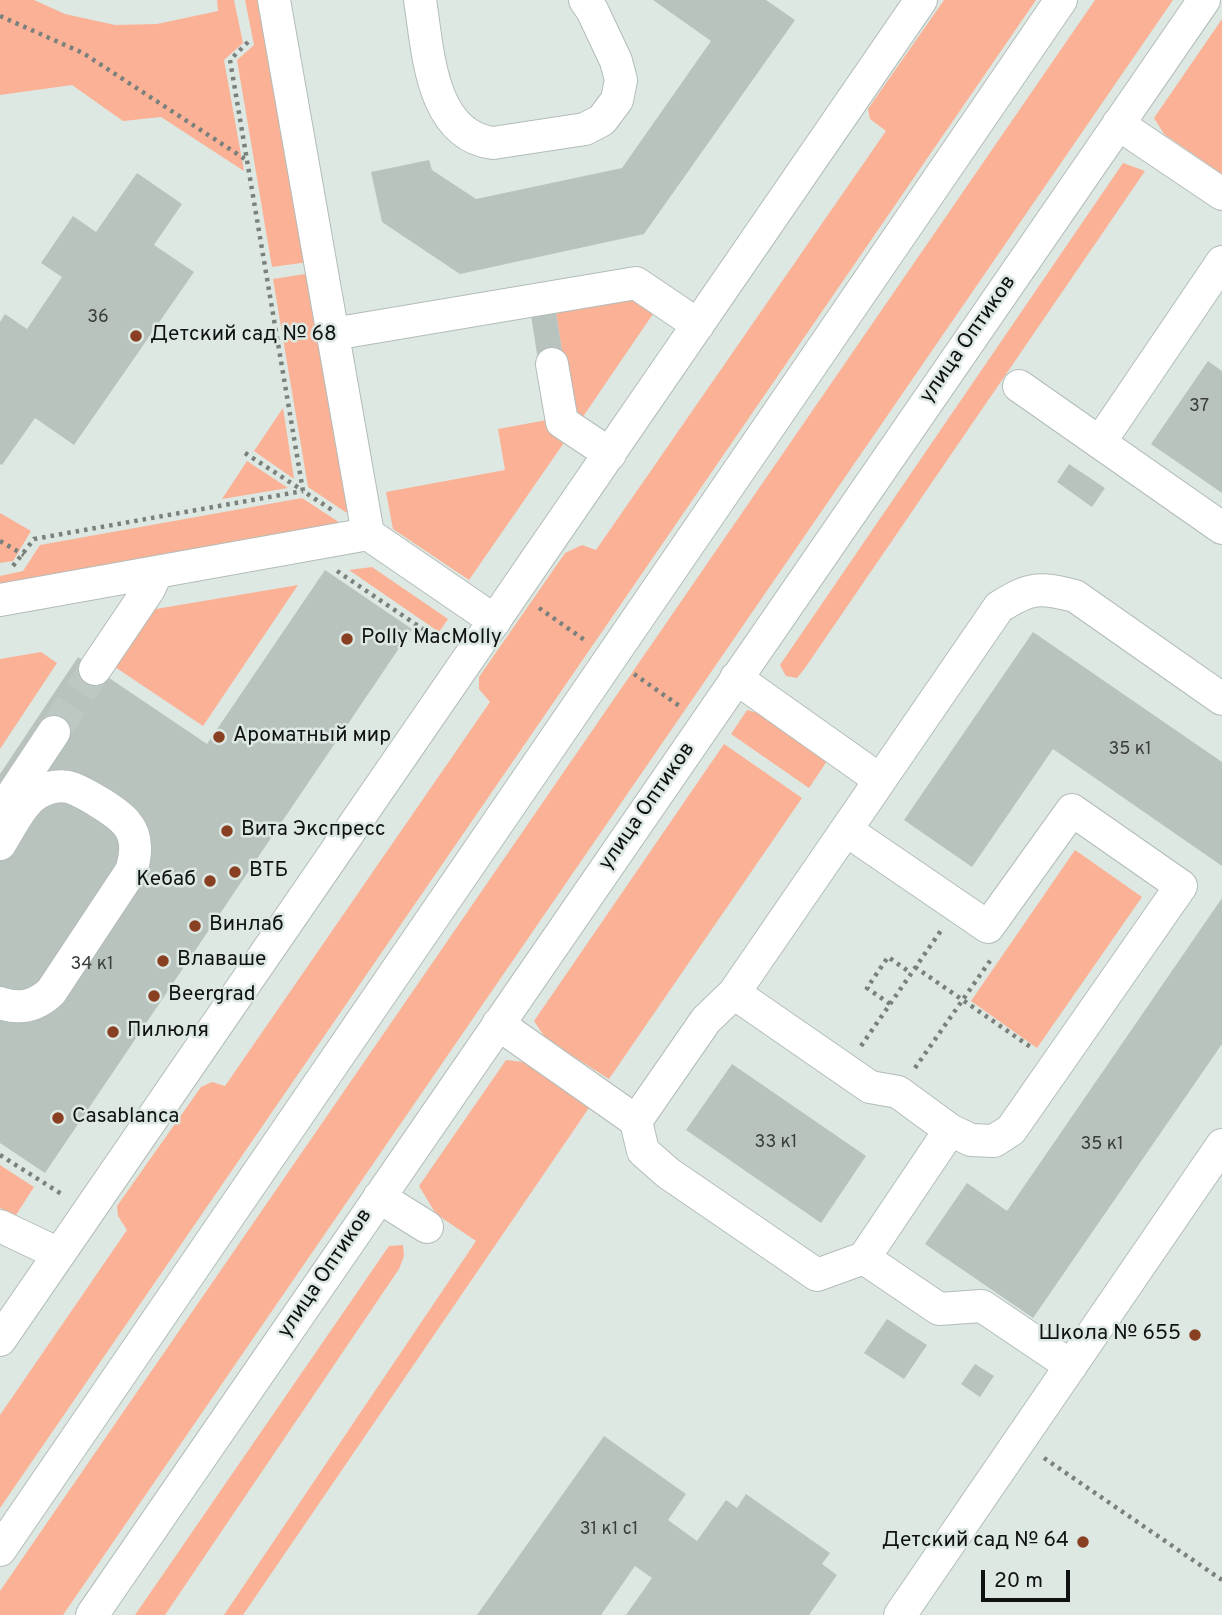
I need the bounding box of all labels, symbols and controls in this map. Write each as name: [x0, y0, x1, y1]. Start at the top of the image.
street label: улица Оптиков: [915, 271, 1023, 409]
house number: 36: [87, 307, 109, 329]
place label: Детский сад № 68: [150, 323, 337, 349]
marker: Детский сад № 68: [128, 328, 144, 344]
house number: 37: [1189, 396, 1209, 418]
place label: Polly MacMolly: [361, 626, 502, 652]
marker: Polly MacMolly: [339, 631, 355, 647]
place label: Ароматный мир: [233, 724, 391, 750]
marker: Ароматный мир: [211, 729, 227, 745]
street label: улица Оптиков: [594, 738, 702, 876]
house number: 35 к1: [1108, 739, 1152, 761]
place label: Вита Экспресс: [241, 818, 386, 844]
marker: Вита Экспресс: [219, 823, 235, 839]
place label: ВТБ: [249, 859, 288, 885]
marker: ВТБ: [227, 864, 243, 880]
place label: Кебаб: [136, 868, 196, 894]
marker: Кебаб: [202, 873, 218, 889]
place label: Винлаб: [209, 913, 284, 939]
marker: Винлаб: [187, 918, 203, 934]
place label: Влаваше: [177, 948, 266, 974]
marker: Влаваше: [155, 953, 171, 969]
house number: 34 к1: [70, 954, 114, 976]
place label: Beergrad: [168, 983, 256, 1009]
marker: Beergrad: [146, 988, 162, 1004]
place label: Пилюля: [127, 1019, 209, 1045]
marker: Пилюля: [105, 1024, 121, 1040]
place label: Casablanca: [72, 1105, 179, 1131]
marker: Casablanca: [50, 1110, 66, 1126]
house number: 33 к1: [755, 1132, 797, 1154]
house number: 35 к1: [1080, 1134, 1124, 1156]
street label: улица Оптиков: [273, 1205, 379, 1343]
place label: Школа № 655: [1038, 1322, 1181, 1348]
marker: Школа № 655: [1187, 1327, 1203, 1343]
house number: 31 к1 с1: [580, 1519, 638, 1541]
place label: Детский сад № 64: [882, 1529, 1069, 1555]
marker: Детский сад № 64: [1075, 1534, 1091, 1550]
scale bar: [984, 1556, 1073, 1600]
text: 20 m: [994, 1568, 1043, 1595]

